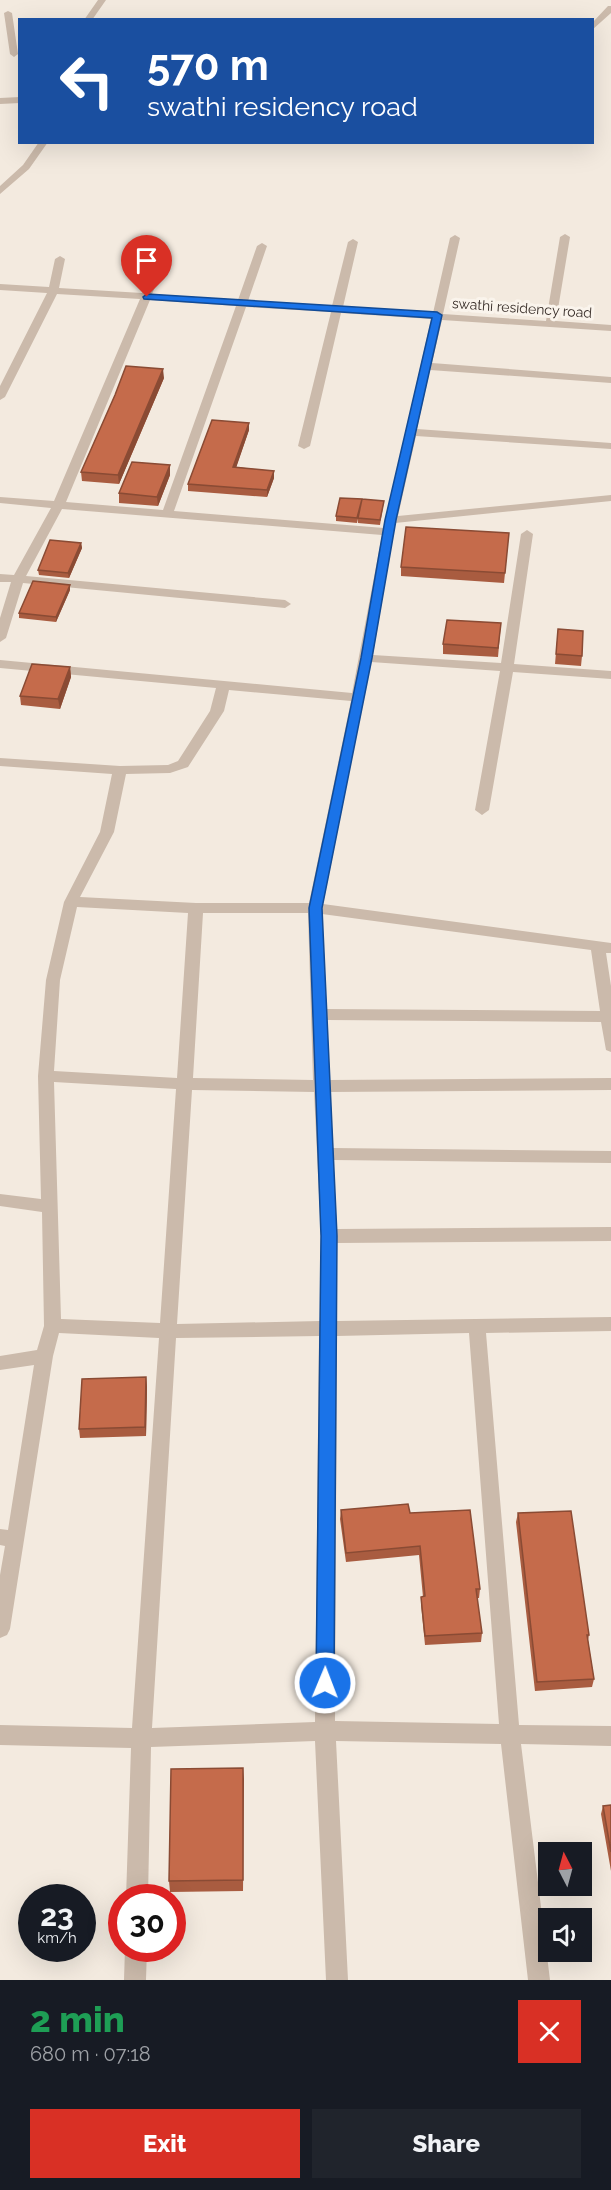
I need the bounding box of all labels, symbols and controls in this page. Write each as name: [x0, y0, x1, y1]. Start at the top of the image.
text: 570 m: [147, 41, 269, 90]
icon: left: [48, 42, 126, 120]
text: swathi residency road: [147, 91, 418, 122]
pin: [121, 235, 172, 297]
icon: arrive: [130, 244, 163, 277]
street label: swathi residency road: [451, 295, 593, 321]
position arrow: [293, 1651, 357, 1715]
north arrow: [538, 1842, 592, 1896]
map controls: [538, 1842, 592, 1962]
speed limit sign: 30: [108, 1884, 186, 1962]
text: 23: [40, 1898, 74, 1933]
button: sound: [538, 1908, 592, 1962]
text: km/h: [37, 1929, 77, 1947]
text: 2 min: [30, 1998, 125, 2040]
button: close: [518, 2000, 581, 2063]
text: 680 m · 07:18: [30, 2042, 151, 2066]
button: Exit: [30, 2109, 300, 2178]
button: Share: [312, 2109, 581, 2178]

